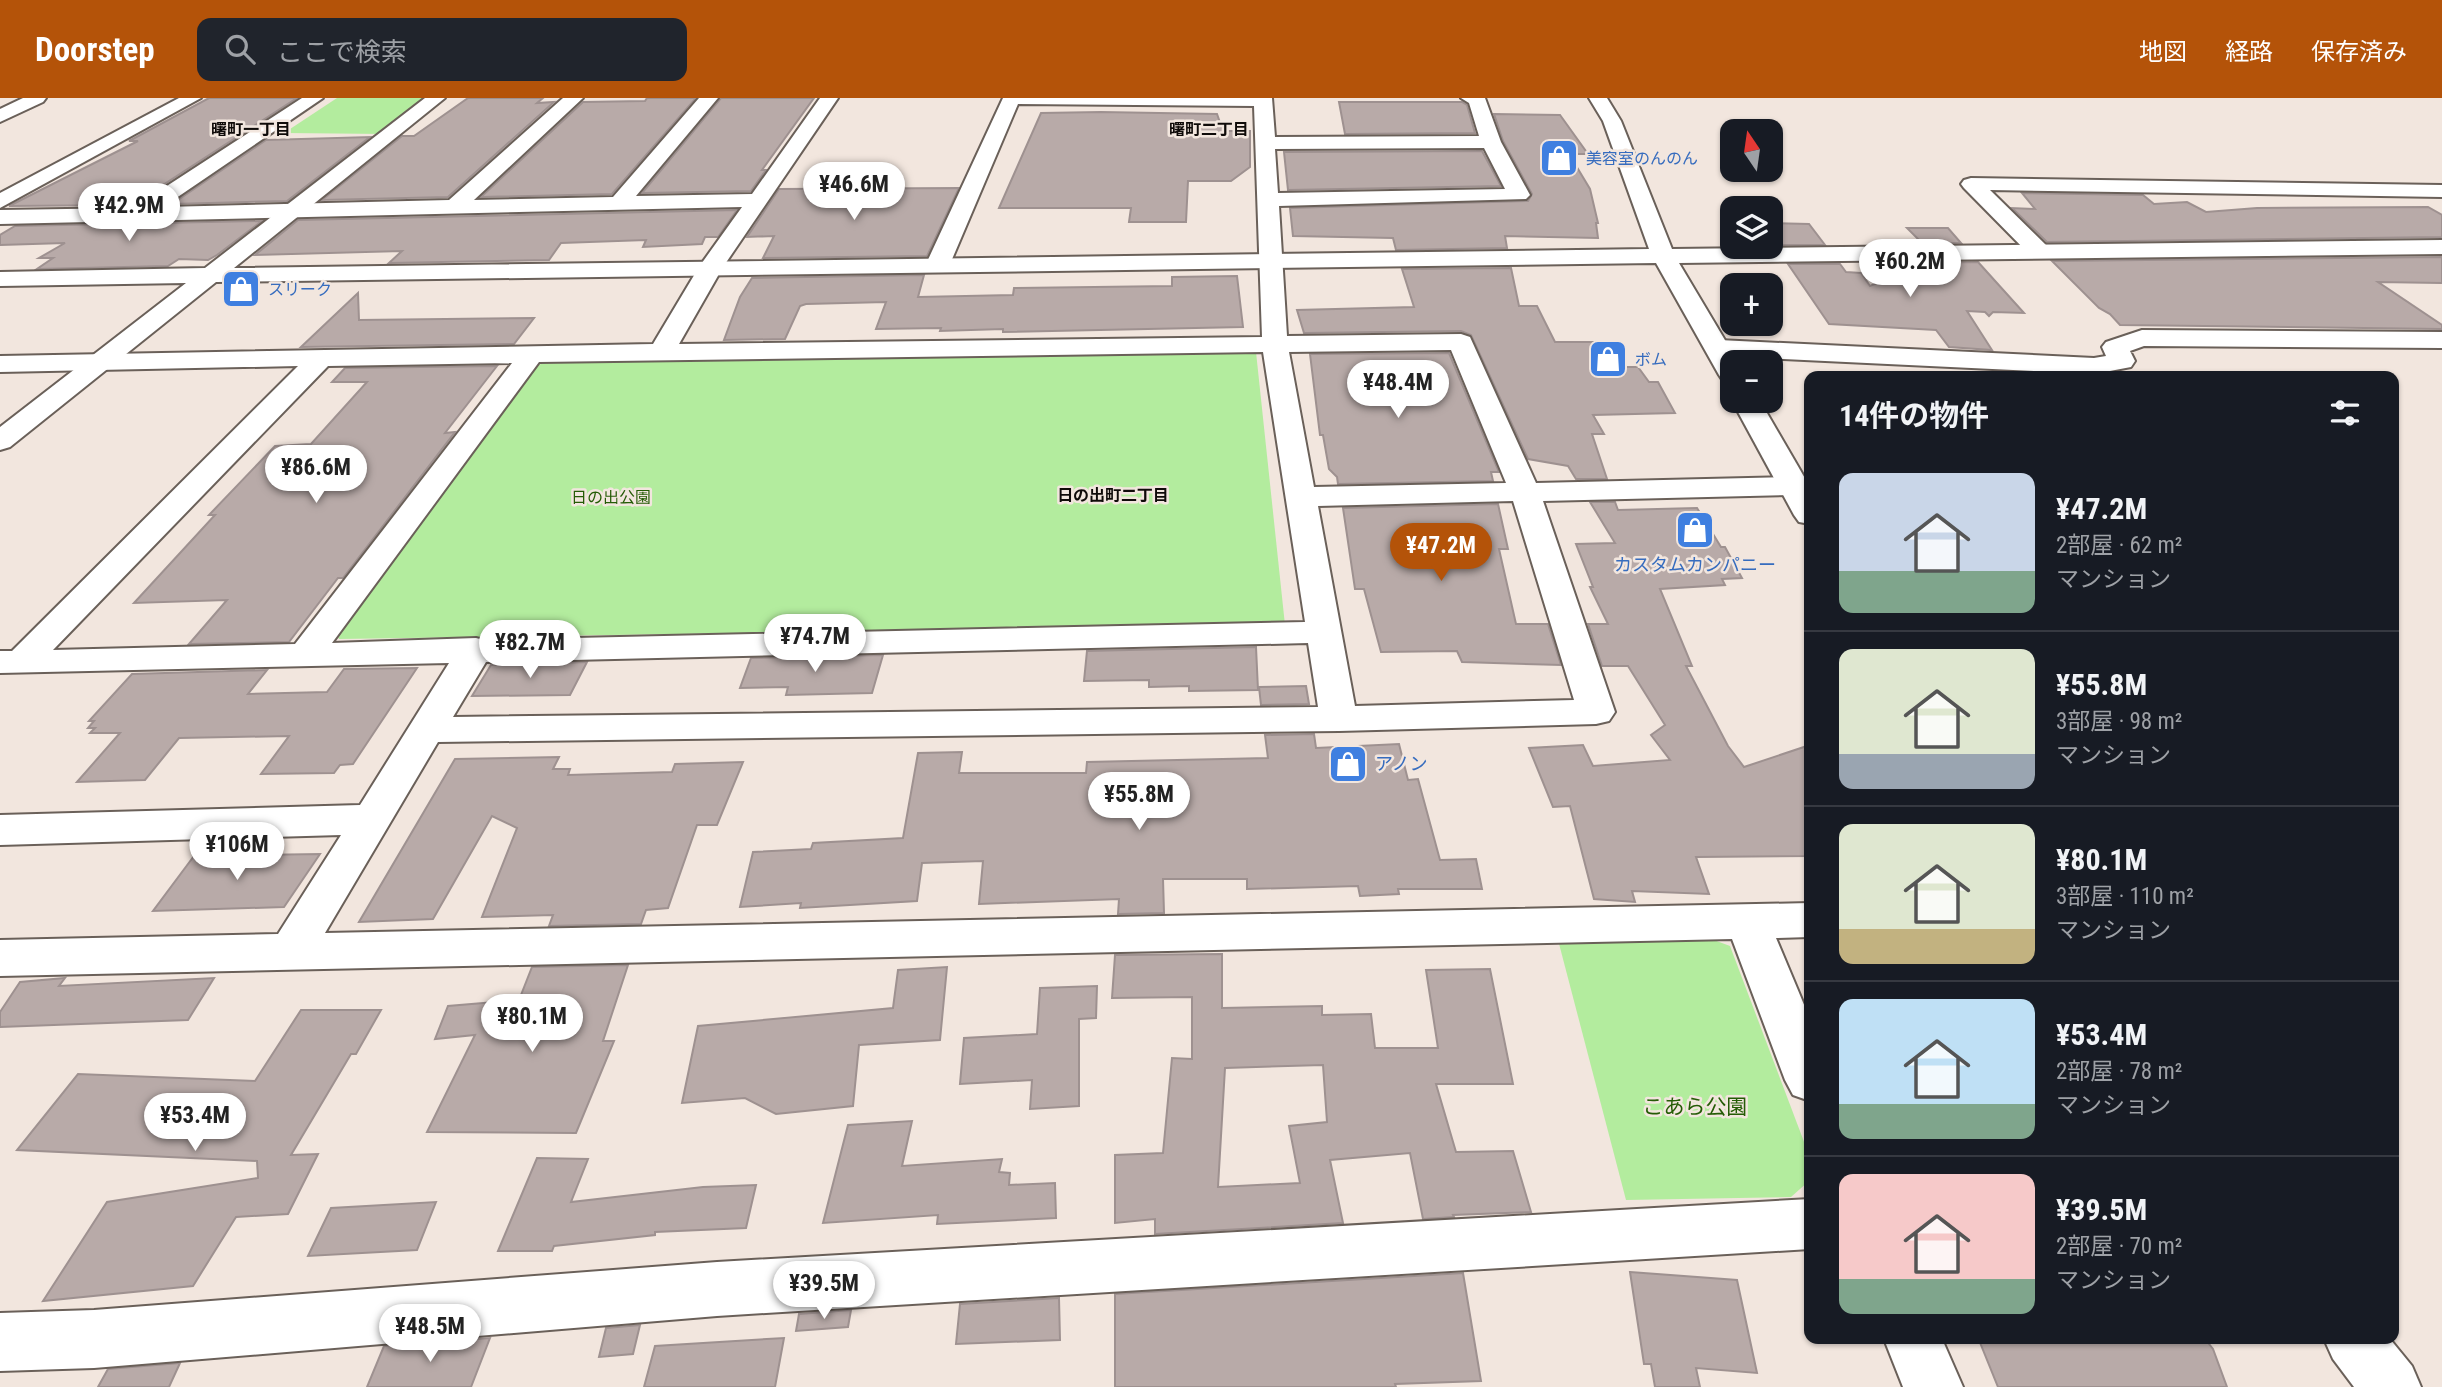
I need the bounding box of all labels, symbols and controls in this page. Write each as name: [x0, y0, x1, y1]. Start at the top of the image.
search box: [197, 18, 687, 81]
text: Doorstep: [35, 30, 155, 69]
icon: search: [221, 30, 259, 68]
text: ここで検索: [277, 37, 407, 67]
text: 地図: [2139, 38, 2187, 66]
text: 経路: [2225, 38, 2273, 66]
text: 保存済み: [2311, 38, 2407, 66]
north arrow: [1720, 119, 1783, 182]
map controls: [1720, 119, 1783, 413]
district label: 曙町一丁目: [211, 120, 291, 139]
district label: 曙町二丁目: [1169, 120, 1249, 139]
shop icon: 美容室のんのん: [1538, 137, 1580, 179]
place label: 美容室のんのん: [1586, 149, 1698, 168]
pin: ¥46.6M: [797, 162, 911, 222]
text: ¥46.6M: [819, 171, 889, 198]
pin: ¥42.9M: [72, 184, 186, 243]
text: ¥42.9M: [94, 192, 164, 219]
button: layers: [1720, 196, 1783, 259]
pin: ¥60.2M: [1853, 240, 1967, 299]
text: ¥60.2M: [1875, 248, 1945, 275]
shop icon: スリーク: [220, 268, 262, 310]
button: +: [1720, 273, 1783, 336]
place label: スリーク: [268, 280, 332, 299]
shop icon: ボム: [1587, 338, 1629, 380]
place label: ボム: [1635, 350, 1667, 369]
button: −: [1720, 350, 1783, 413]
pin: ¥48.4M: [1341, 360, 1455, 420]
text: ¥48.4M: [1363, 369, 1433, 396]
icon: filters: [2326, 394, 2364, 432]
text: 14件の物件: [1839, 398, 1989, 433]
pin: ¥86.6M: [259, 446, 373, 505]
text: ¥86.6M: [281, 454, 351, 481]
district label: 日の出町二丁目: [1057, 486, 1169, 505]
park label: 日の出公園: [571, 488, 651, 507]
text: ¥47.2M: [2056, 491, 2147, 526]
icon: home: [1895, 501, 1979, 585]
shop icon: カスタムカンパニー: [1674, 509, 1716, 551]
pin: ¥47.2M: [1384, 524, 1498, 583]
text: ¥47.2M: [1406, 532, 1476, 559]
text: 2部屋 · 62 m²: [2056, 532, 2182, 559]
place label: カスタムカンパニー: [1614, 554, 1776, 575]
text: マンション: [2056, 566, 2171, 593]
pin: ¥74.7M: [758, 614, 872, 674]
pin: ¥82.7M: [473, 620, 587, 680]
text: ¥74.7M: [780, 623, 850, 650]
text: ¥82.7M: [495, 629, 565, 656]
text: ¥55.8M: [2056, 667, 2147, 702]
icon: home: [1895, 677, 1979, 761]
text: 3部屋 · 98 m²: [2056, 708, 2182, 735]
text: マンション: [2056, 742, 2171, 769]
shop icon: アノン: [1327, 743, 1369, 785]
place label: アノン: [1375, 753, 1427, 774]
pin: ¥55.8M: [1082, 772, 1196, 832]
text: ¥55.8M: [1104, 781, 1174, 808]
pin: ¥106M: [188, 822, 286, 882]
text: ¥106M: [205, 831, 269, 858]
text: ¥80.1M: [2056, 842, 2147, 877]
icon: home: [1895, 852, 1979, 936]
text: 3部屋 · 110 m²: [2056, 883, 2194, 910]
text: マンション: [2056, 917, 2171, 944]
pin: ¥80.1M: [475, 995, 589, 1054]
text: ¥80.1M: [497, 1003, 567, 1030]
text: ¥53.4M: [2056, 1017, 2147, 1052]
icon: home: [1895, 1027, 1979, 1111]
text: 2部屋 · 78 m²: [2056, 1058, 2182, 1085]
text: マンション: [2056, 1092, 2171, 1119]
pin: ¥53.4M: [138, 1094, 252, 1153]
park label: こあら公園: [1643, 1095, 1748, 1119]
text: ¥53.4M: [160, 1102, 230, 1129]
text: ¥39.5M: [2056, 1192, 2147, 1227]
icon: home: [1895, 1202, 1979, 1286]
text: 2部屋 · 70 m²: [2056, 1233, 2182, 1260]
pin: ¥39.5M: [767, 1262, 881, 1321]
text: マンション: [2056, 1267, 2171, 1294]
text: ¥39.5M: [789, 1270, 859, 1297]
pin: ¥48.5M: [373, 1304, 487, 1364]
text: ¥48.5M: [395, 1313, 465, 1340]

